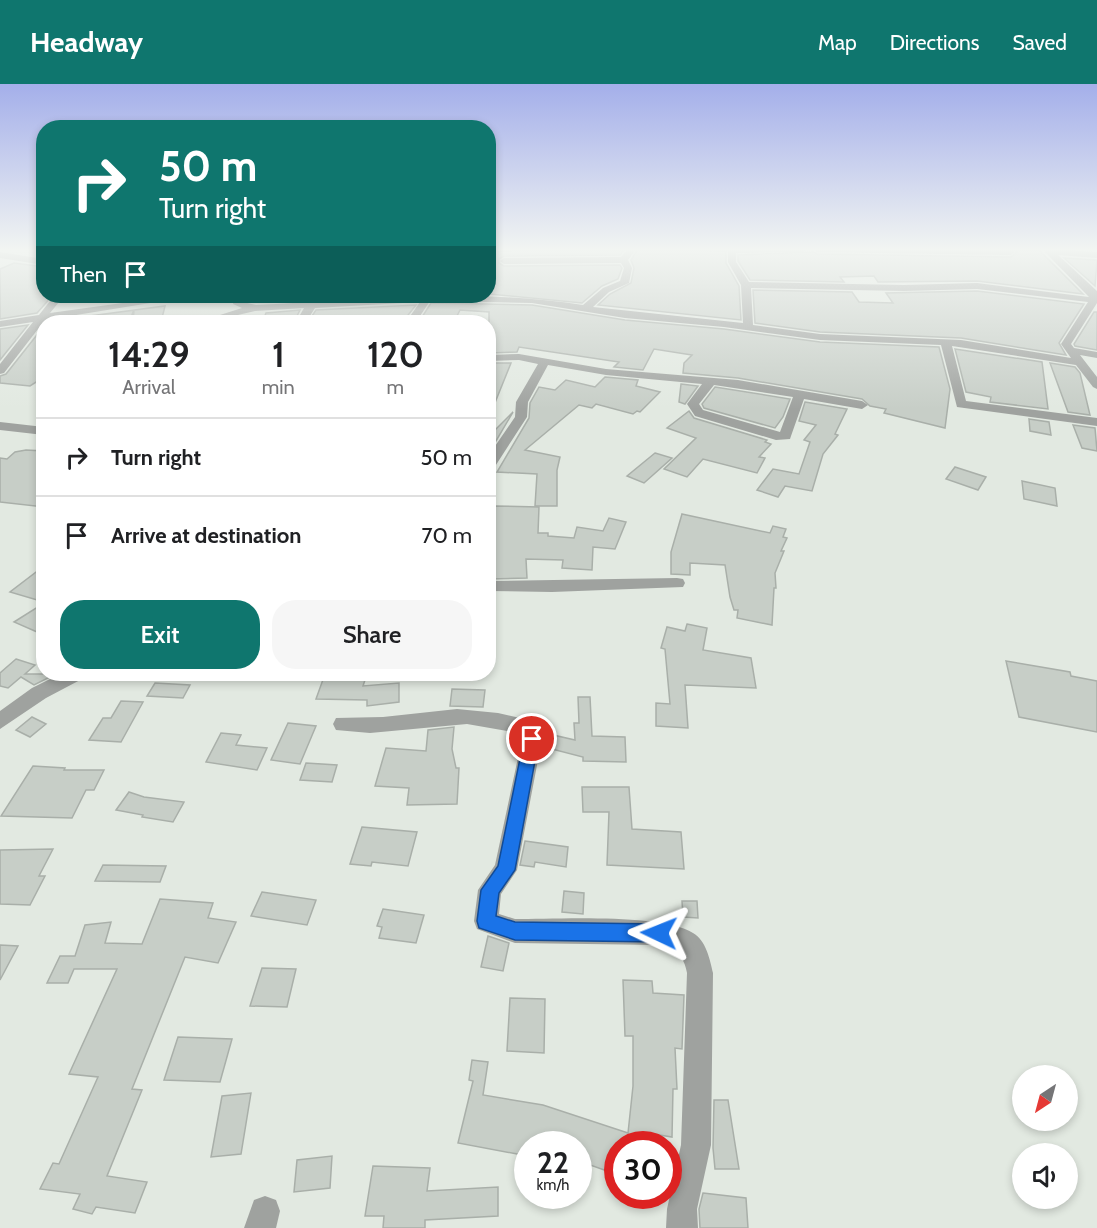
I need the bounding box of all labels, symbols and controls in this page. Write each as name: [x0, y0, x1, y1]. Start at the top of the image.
text: Headway: [30, 25, 143, 59]
text: Map: [818, 30, 857, 55]
text: Directions: [890, 30, 979, 55]
text: Saved: [1012, 30, 1067, 55]
text: 50 m: [159, 140, 257, 192]
icon: right: [60, 144, 138, 222]
text: Turn right: [159, 192, 266, 225]
icon: arrive: [119, 258, 152, 291]
text: Then: [60, 261, 107, 288]
text: 14:29: [108, 332, 190, 376]
text: 1: [272, 332, 285, 376]
text: 120: [367, 332, 424, 376]
text: Arrival: [122, 375, 176, 399]
text: min: [262, 375, 295, 399]
text: m: [387, 375, 404, 399]
icon: right: [60, 441, 93, 474]
text: Turn right: [111, 444, 201, 471]
text: 50 m: [420, 444, 472, 471]
icon: arrive: [60, 519, 93, 552]
text: Arrive at destination: [111, 522, 301, 549]
text: 70 m: [422, 522, 472, 549]
button: Exit: [60, 600, 260, 669]
button: Share: [272, 600, 472, 669]
pin: [506, 713, 557, 764]
icon: arrive: [515, 722, 548, 755]
position arrow: [627, 901, 691, 965]
north arrow: [1012, 1065, 1078, 1131]
map controls: [1012, 1065, 1078, 1209]
speed limit sign: 30: [604, 1131, 682, 1209]
button: sound: [1012, 1143, 1078, 1209]
text: 22: [537, 1144, 569, 1181]
text: km/h: [537, 1176, 569, 1194]

